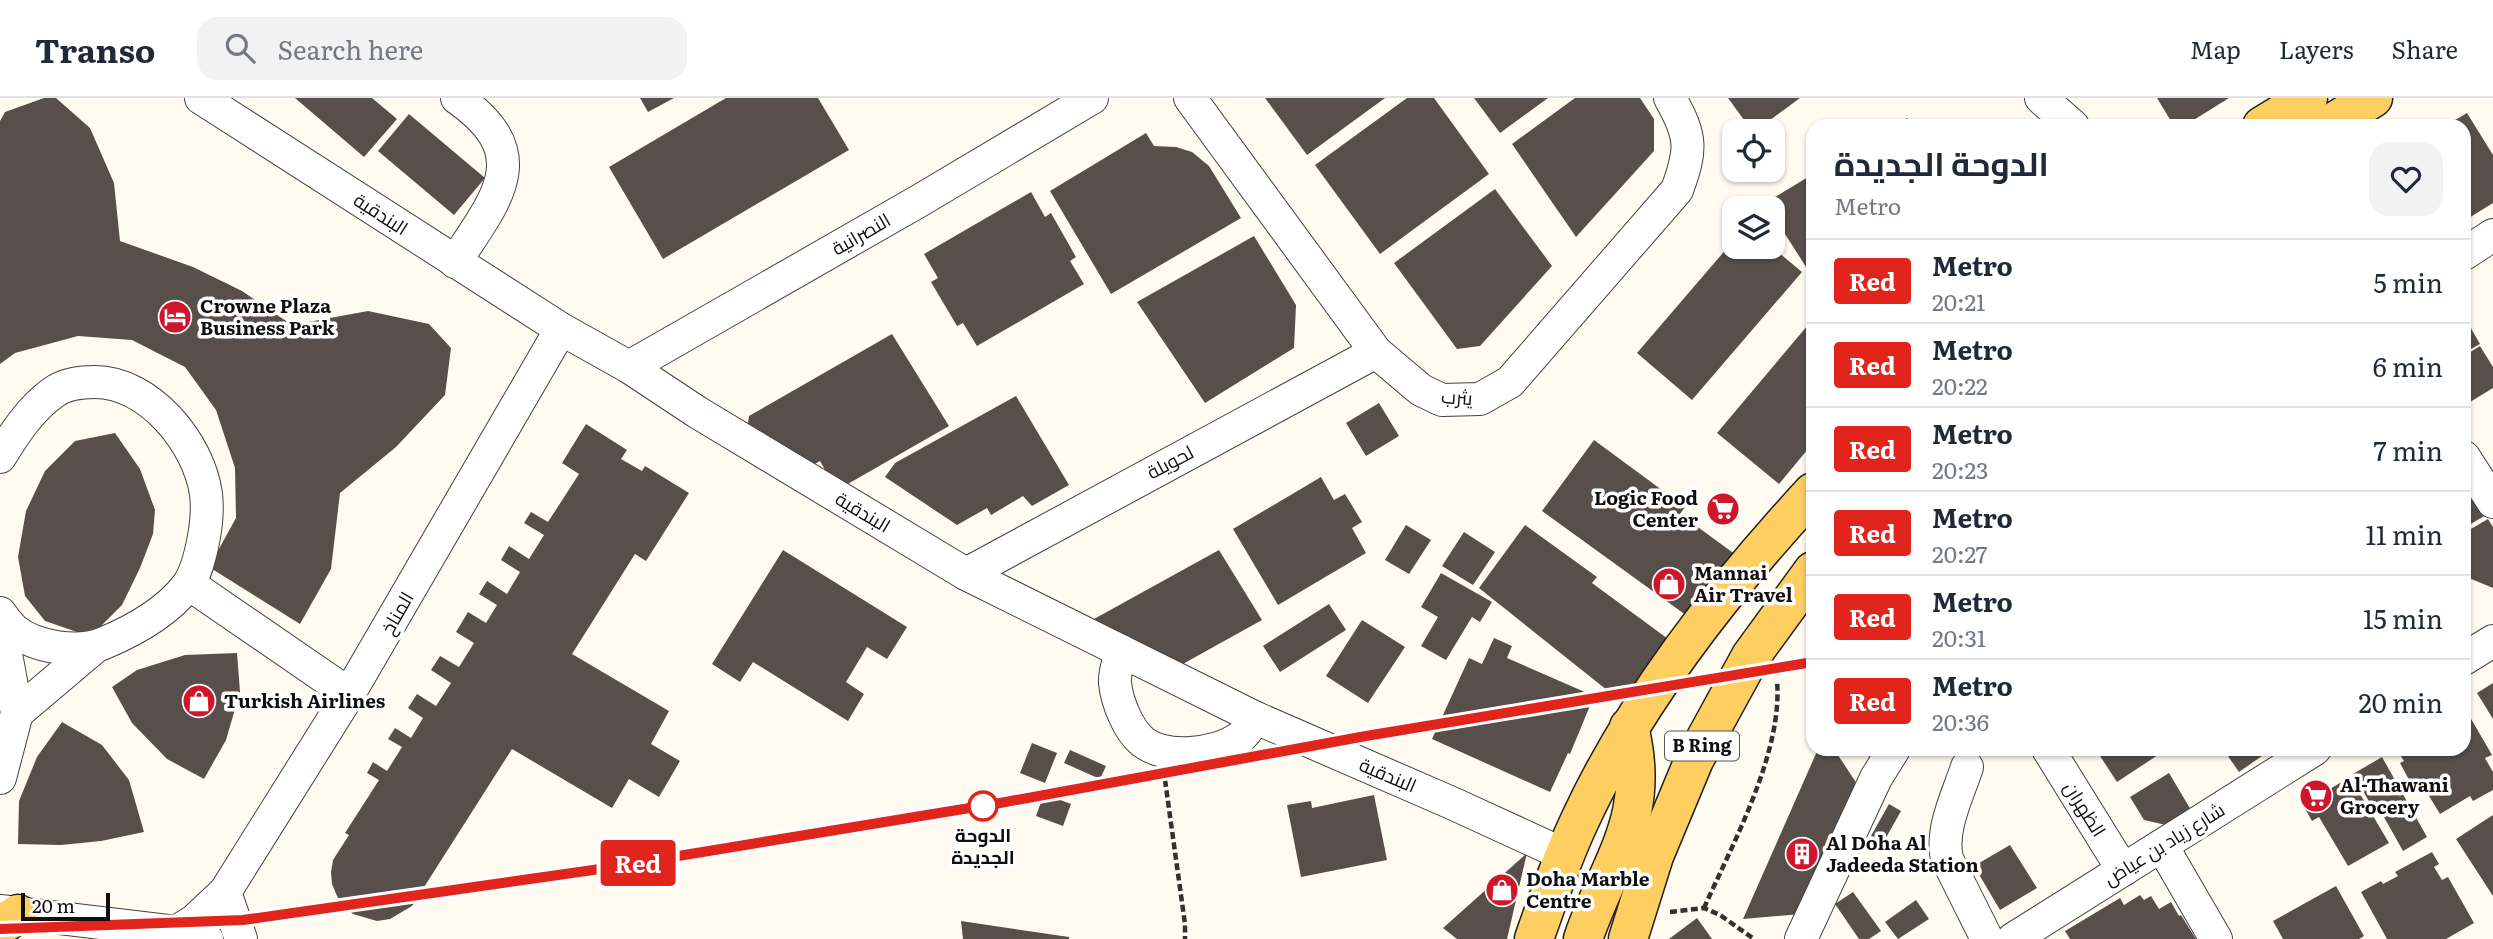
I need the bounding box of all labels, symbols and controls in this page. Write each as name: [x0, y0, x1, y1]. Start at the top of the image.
search box: [197, 17, 687, 80]
text: Transo: [35, 24, 155, 73]
icon: search: [221, 29, 259, 67]
text: Search here: [277, 29, 423, 68]
text: Map: [2190, 31, 2241, 66]
text: Layers: [2279, 31, 2353, 66]
text: Share: [2391, 31, 2458, 66]
map controls: [1722, 119, 1785, 259]
button: locate: [1722, 119, 1785, 182]
text: الدوحة الجديدة: [1834, 137, 2049, 186]
button: heart: [2369, 142, 2443, 216]
street label: البندقية: [349, 185, 414, 241]
text: Metro: [1834, 188, 1901, 222]
button: layers: [1722, 196, 1785, 259]
street label: النصرانية: [826, 205, 895, 261]
text: Metro: [1932, 245, 2013, 284]
text: 5 min: [2374, 262, 2443, 301]
text: Red: [1849, 263, 1896, 298]
text: 20:21: [1932, 284, 1985, 318]
place label: Crowne Plaza Business Park: [200, 291, 335, 341]
hotel icon: Crowne Plaza Business Park: [156, 298, 194, 336]
text: Metro: [1932, 329, 2013, 368]
text: 6 min: [2373, 346, 2443, 385]
text: Red: [1849, 347, 1896, 382]
text: 20:22: [1932, 368, 1988, 402]
street label: يثرب: [1440, 381, 1474, 411]
text: Metro: [1932, 413, 2013, 452]
text: 7 min: [2374, 430, 2443, 469]
text: Red: [1849, 431, 1896, 466]
street label: لحويلة: [1141, 437, 1198, 485]
text: 20:23: [1932, 452, 1989, 486]
place label: Logic Food Center: [1594, 483, 1699, 533]
street label: البندقية: [831, 484, 896, 539]
supermarket icon: Logic Food Center: [1704, 490, 1742, 528]
text: Metro: [1932, 497, 2013, 536]
text: 11 min: [2366, 514, 2443, 553]
text: Red: [1849, 515, 1896, 550]
text: 20:27: [1932, 536, 1987, 570]
place label: Mannai Air Travel: [1694, 558, 1793, 608]
shop icon: Mannai Air Travel: [1650, 565, 1688, 603]
text: Metro: [1932, 581, 2013, 620]
street label: المناخ: [373, 586, 420, 640]
text: 15 min: [2363, 598, 2443, 637]
text: Red: [1849, 599, 1896, 634]
text: 20:31: [1932, 620, 1986, 654]
text: Metro: [1932, 665, 2013, 704]
shop icon: Turkish Airlines: [180, 682, 218, 720]
text: 20 min: [2358, 682, 2443, 721]
text: Red: [1849, 683, 1896, 718]
place label: Turkish Airlines: [224, 686, 385, 714]
text: 20:36: [1932, 704, 1989, 738]
road number: B Ring: [1665, 732, 1739, 760]
street label: البندقية: [1355, 750, 1421, 799]
place label: Al-Thawani Grocery: [2340, 770, 2449, 820]
street label: الظهران: [2058, 775, 2114, 842]
supermarket icon: Al-Thawani Grocery: [2297, 777, 2335, 815]
marker: الدوحة الجديدة: [968, 791, 998, 821]
street label: شارع زياد بن عياض: [2098, 795, 2230, 892]
place label: الدوحة الجديدة: [951, 820, 1015, 870]
place label: Al Doha Al Jadeeda Station: [1826, 828, 1979, 878]
building icon: Al Doha Al Jadeeda Station: [1783, 835, 1821, 873]
line badge: Red: [598, 840, 678, 886]
text: Red: [615, 845, 661, 880]
place label: Doha Marble Centre: [1526, 864, 1650, 914]
shop icon: Doha Marble Centre: [1483, 871, 1521, 909]
scale bar: [21, 890, 110, 922]
text: 20 m: [32, 891, 75, 919]

